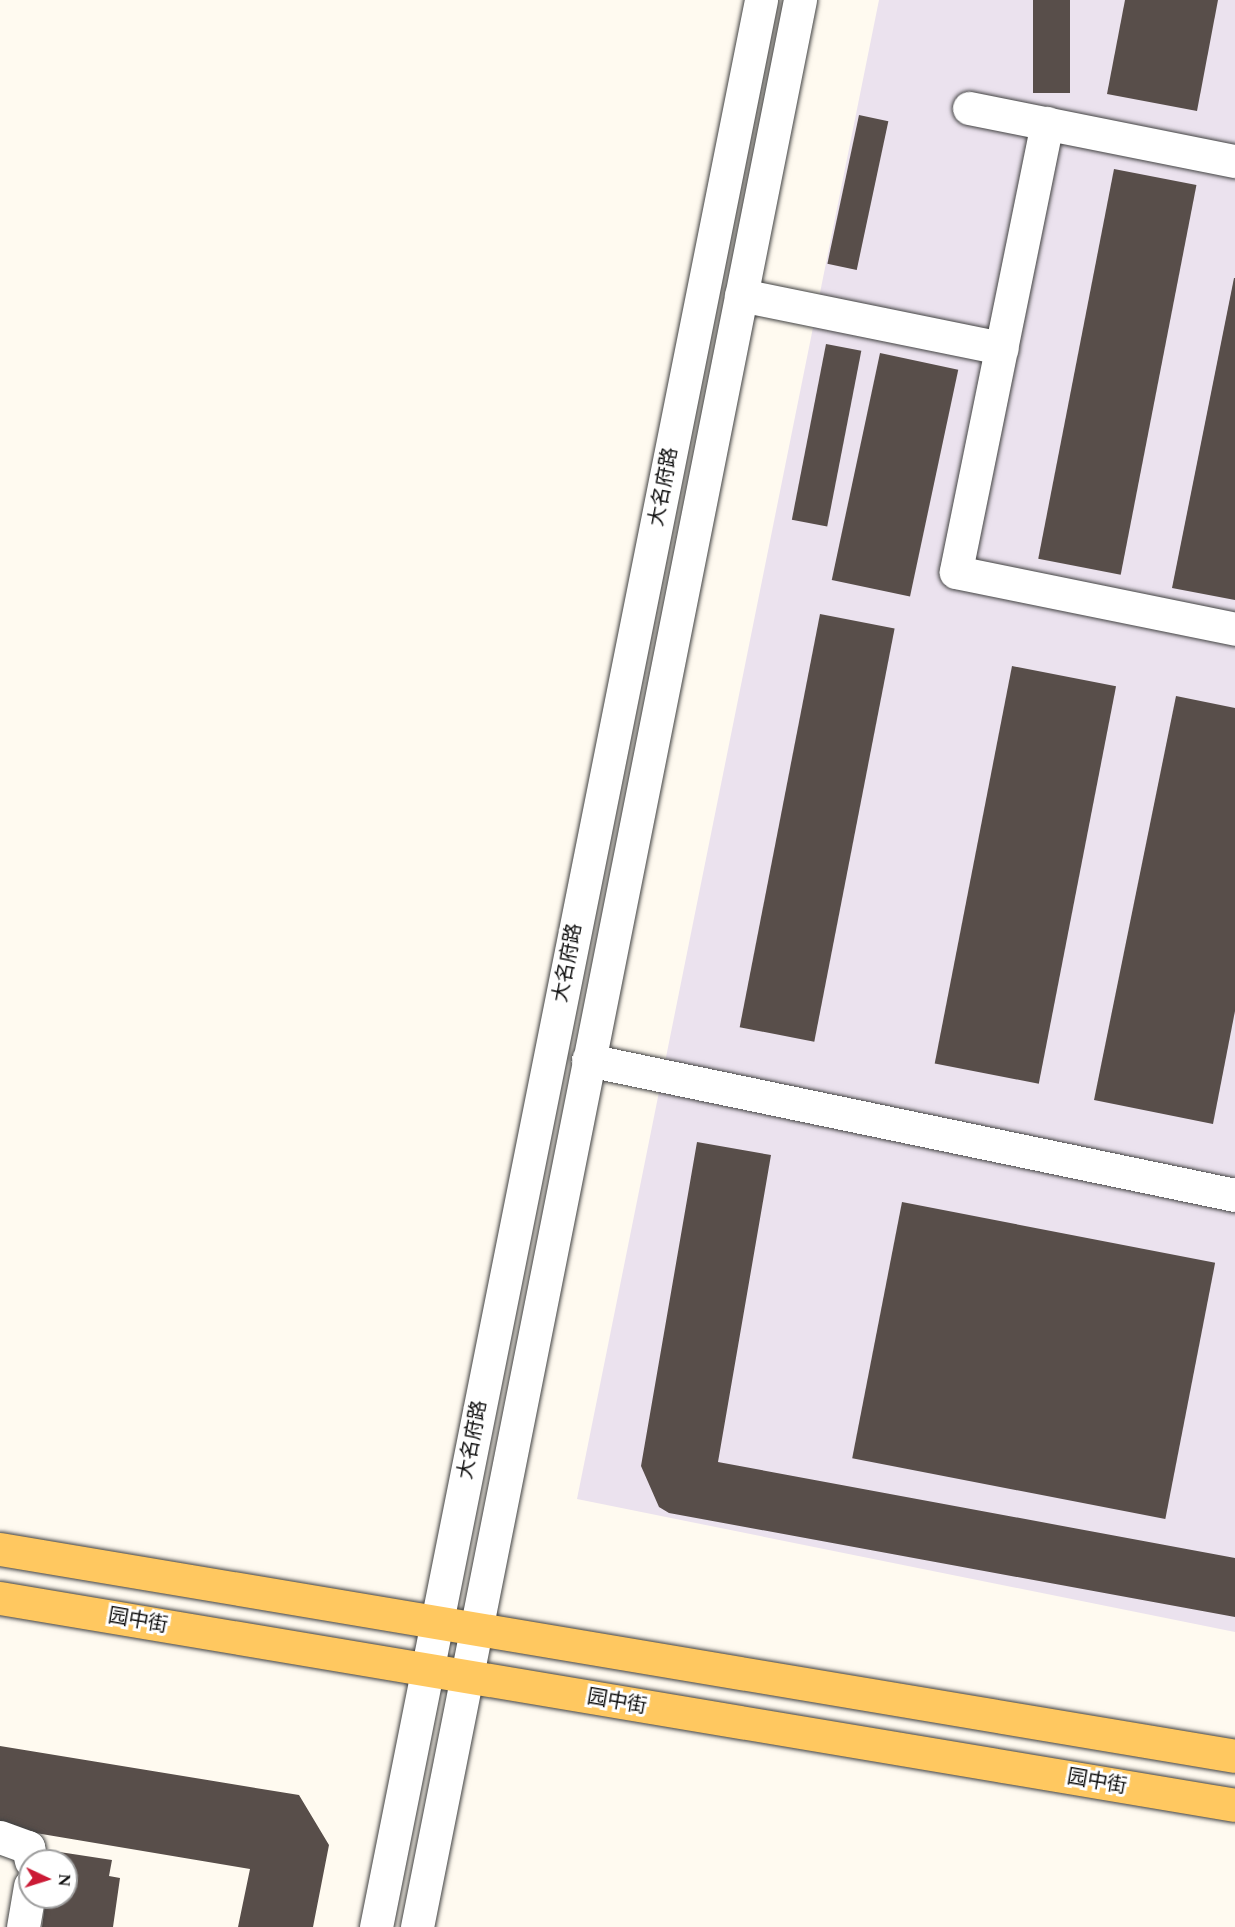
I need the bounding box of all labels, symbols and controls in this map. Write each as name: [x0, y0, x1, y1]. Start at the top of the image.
street label: 大名府路: [645, 445, 683, 529]
street label: 大名府路: [549, 921, 587, 1005]
street label: 大名府路: [454, 1398, 492, 1482]
street label: 园中街: [106, 1604, 170, 1638]
street label: 园中街: [585, 1685, 649, 1719]
street label: 园中街: [1065, 1765, 1129, 1799]
north arrow: [18, 1849, 78, 1909]
text: N: [52, 1873, 76, 1887]

